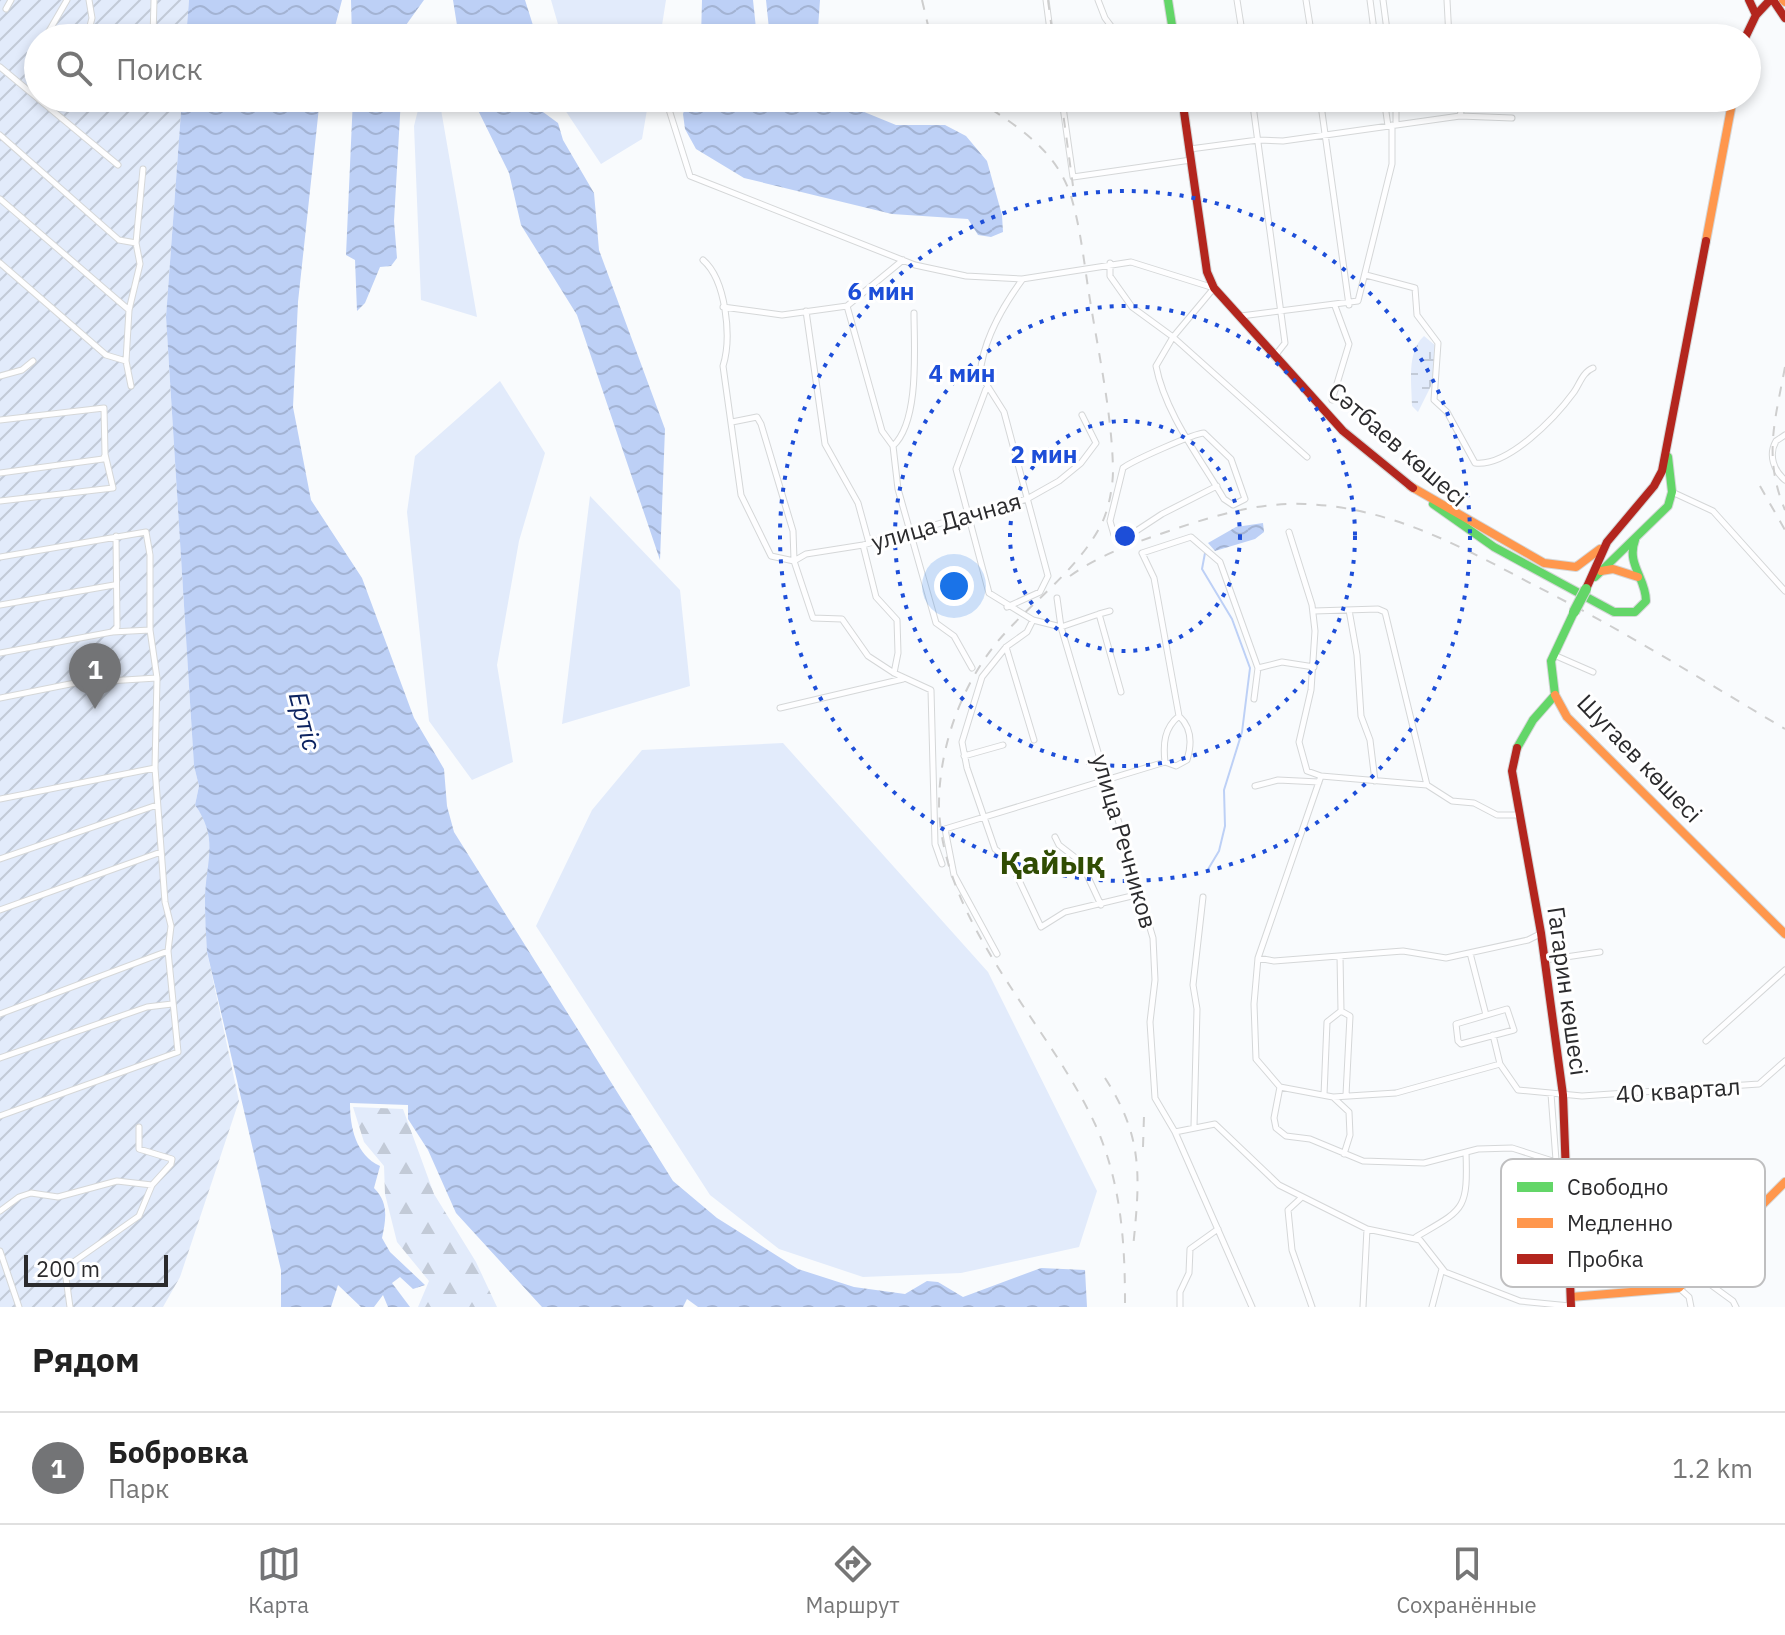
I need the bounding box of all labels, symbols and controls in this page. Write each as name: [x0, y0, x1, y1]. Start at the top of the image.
search box: [24, 24, 1761, 112]
icon: search: [52, 46, 96, 90]
text: Поиск: [116, 49, 203, 88]
text: 6 мин: [848, 275, 914, 307]
text: 4 мин: [929, 357, 995, 389]
street label: Сәтбаев көшесі: [1322, 375, 1474, 513]
text: 2 мин: [1011, 438, 1077, 470]
street label: улица Дачная: [867, 484, 1025, 558]
centre of rings: [1111, 522, 1139, 550]
your location: [934, 566, 974, 606]
pin: 1: [69, 643, 121, 709]
street label: Шугаев көшесі: [1571, 687, 1709, 829]
water label: Ертіс: [282, 688, 330, 755]
street label: улица Речников: [1085, 750, 1165, 932]
district label: Қайық: [999, 841, 1105, 883]
street label: Гагарин көшесі: [1540, 905, 1596, 1077]
street label: 40 квартал: [1615, 1070, 1741, 1110]
legend: [1501, 1159, 1765, 1287]
text: Свободно: [1567, 1172, 1668, 1201]
text: Медленно: [1567, 1208, 1673, 1237]
text: Пробка: [1567, 1244, 1644, 1273]
scale bar: [24, 1251, 168, 1287]
text: 200 m: [36, 1254, 100, 1283]
text: Рядом: [32, 1337, 140, 1381]
text: Бобровка: [108, 1432, 249, 1471]
text: 1: [50, 1451, 66, 1485]
text: 1.2 km: [1672, 1451, 1753, 1485]
text: Парк: [108, 1471, 169, 1505]
tab: Карта: [248, 1542, 309, 1619]
tab: Маршрут: [806, 1542, 900, 1619]
tab: Сохранённые: [1396, 1542, 1537, 1619]

